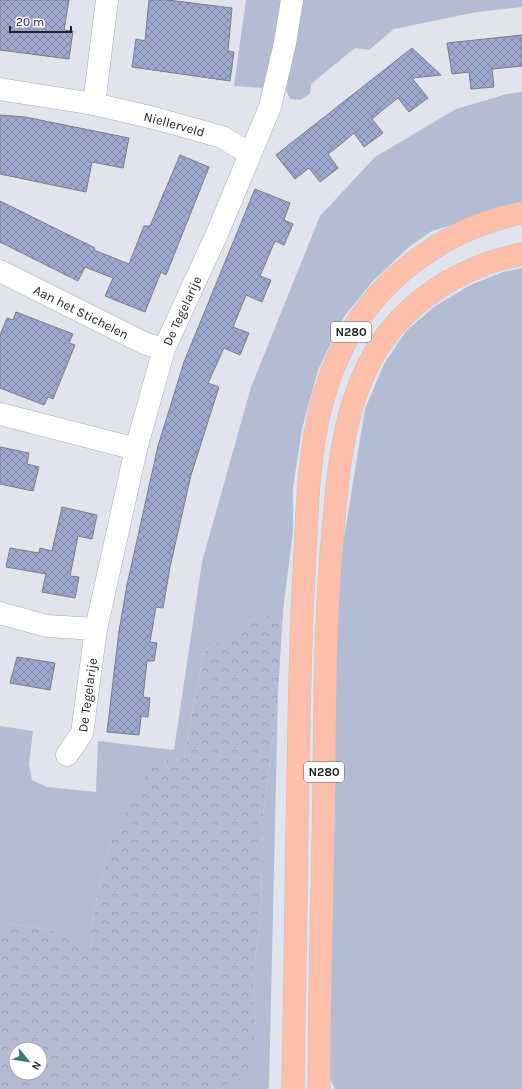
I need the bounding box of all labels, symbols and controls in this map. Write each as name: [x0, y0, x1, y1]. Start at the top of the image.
scale bar: [10, 8, 71, 34]
text: 20 m: [16, 15, 44, 29]
street label: Niellerveld: [142, 109, 207, 140]
street label: De Tegelarije: [160, 273, 205, 348]
street label: Aan het Stichelen: [31, 282, 131, 342]
road number: N280: [331, 322, 371, 342]
street label: De Tegelarije: [75, 657, 100, 733]
road number: N280: [304, 762, 344, 782]
north arrow: [8, 1041, 48, 1081]
text: N: [29, 1059, 44, 1072]

